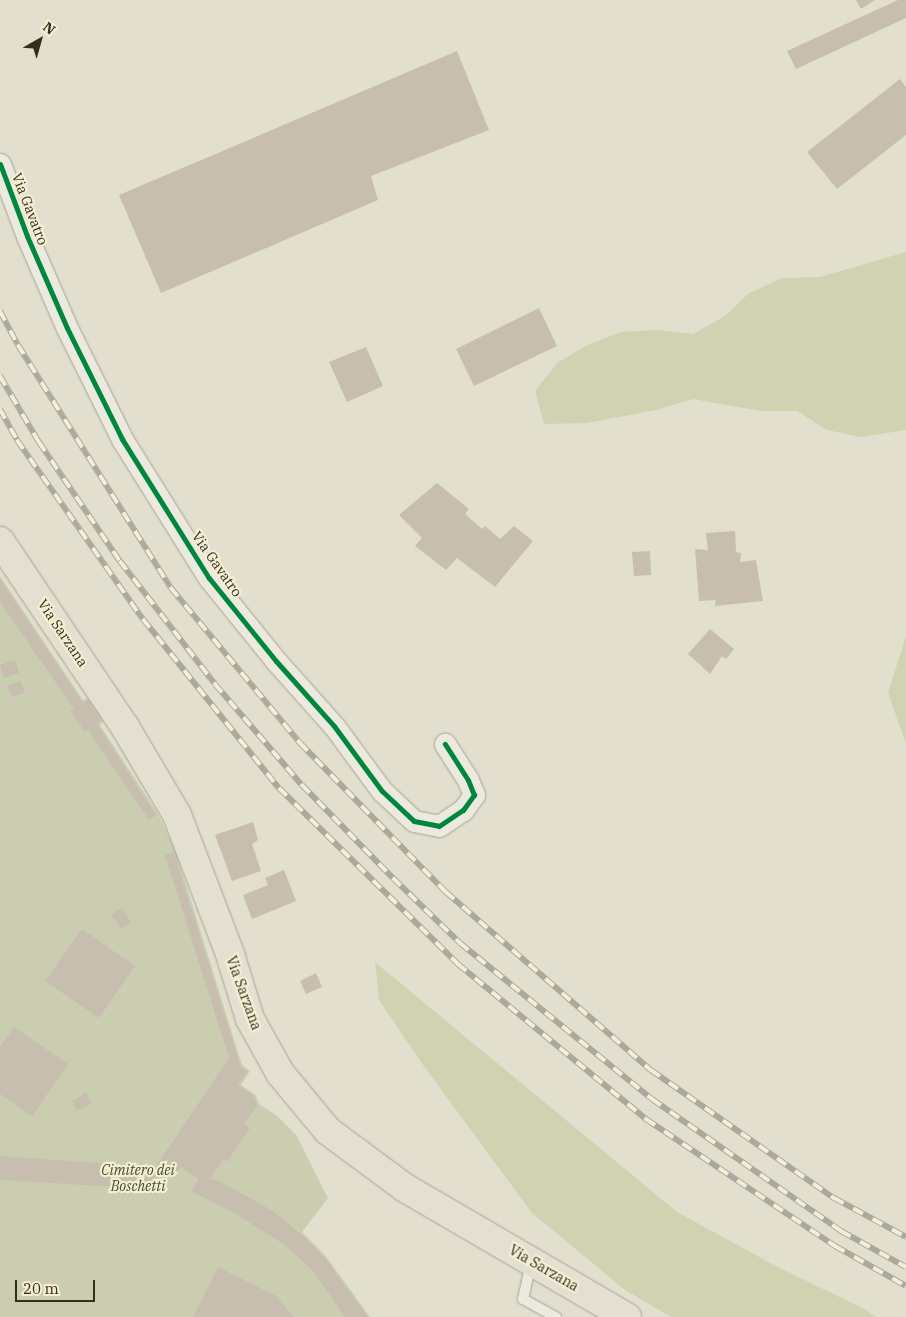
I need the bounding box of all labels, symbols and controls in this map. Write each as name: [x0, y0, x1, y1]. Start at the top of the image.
north arrow: [15, 15, 65, 65]
text: N: [39, 18, 59, 39]
street label: Via Gavatro: [9, 171, 51, 247]
street label: Via Gavatro: [188, 528, 246, 600]
street label: Via Sarzana: [34, 596, 92, 670]
street label: Via Sarzana: [223, 954, 265, 1032]
park label: Cimitero dei Boschetti: [101, 1162, 175, 1194]
street label: Via Sarzana: [506, 1241, 582, 1295]
scale bar: [18, 1270, 98, 1302]
text: 20 m: [23, 1279, 59, 1298]

